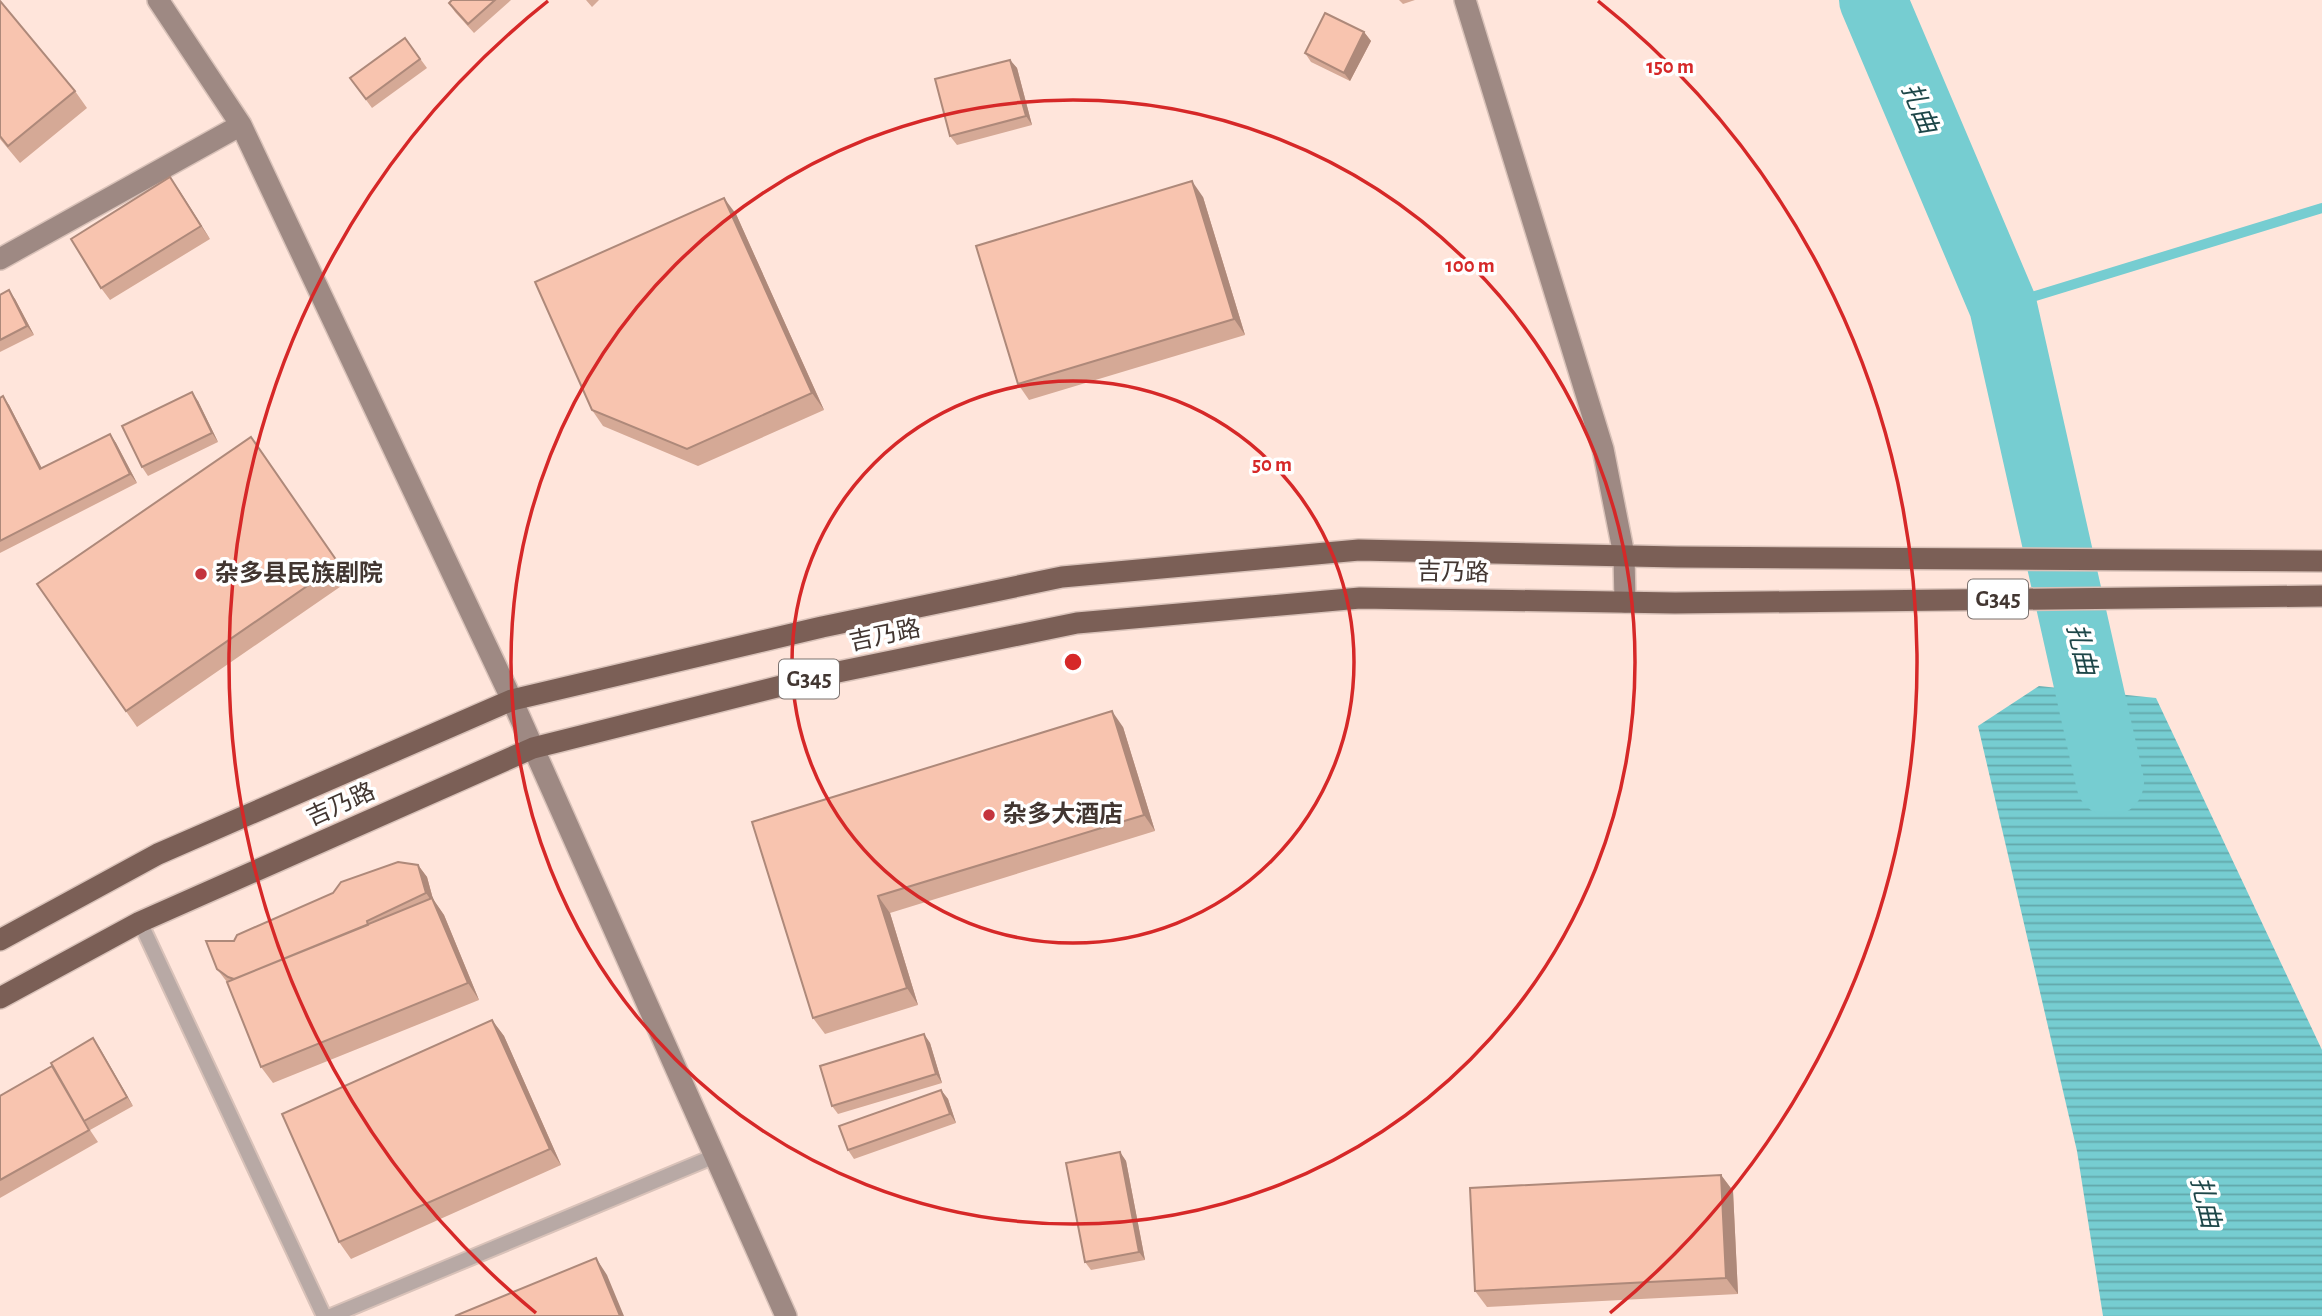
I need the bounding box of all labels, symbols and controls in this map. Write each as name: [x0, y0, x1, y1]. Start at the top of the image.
text: 150 m: [1646, 56, 1694, 77]
water label: 扎曲: [1897, 79, 1943, 139]
text: 100 m: [1445, 255, 1495, 276]
text: 50 m: [1252, 454, 1292, 475]
street label: 吉乃路: [1417, 558, 1489, 586]
place label: 杂多县民族剧院: [215, 560, 383, 586]
marker: 杂多县民族剧院: [193, 566, 209, 582]
road number: G345: [1968, 580, 2028, 618]
street label: 吉乃路: [847, 615, 923, 655]
water label: 扎曲: [2062, 621, 2101, 679]
centre of rings: [1061, 650, 1085, 674]
road number: G345: [779, 660, 839, 698]
street label: 吉乃路: [302, 778, 379, 831]
place label: 杂多大酒店: [1003, 801, 1123, 827]
marker: 杂多大酒店: [981, 807, 997, 823]
water label: 扎曲: [2186, 1174, 2225, 1232]

